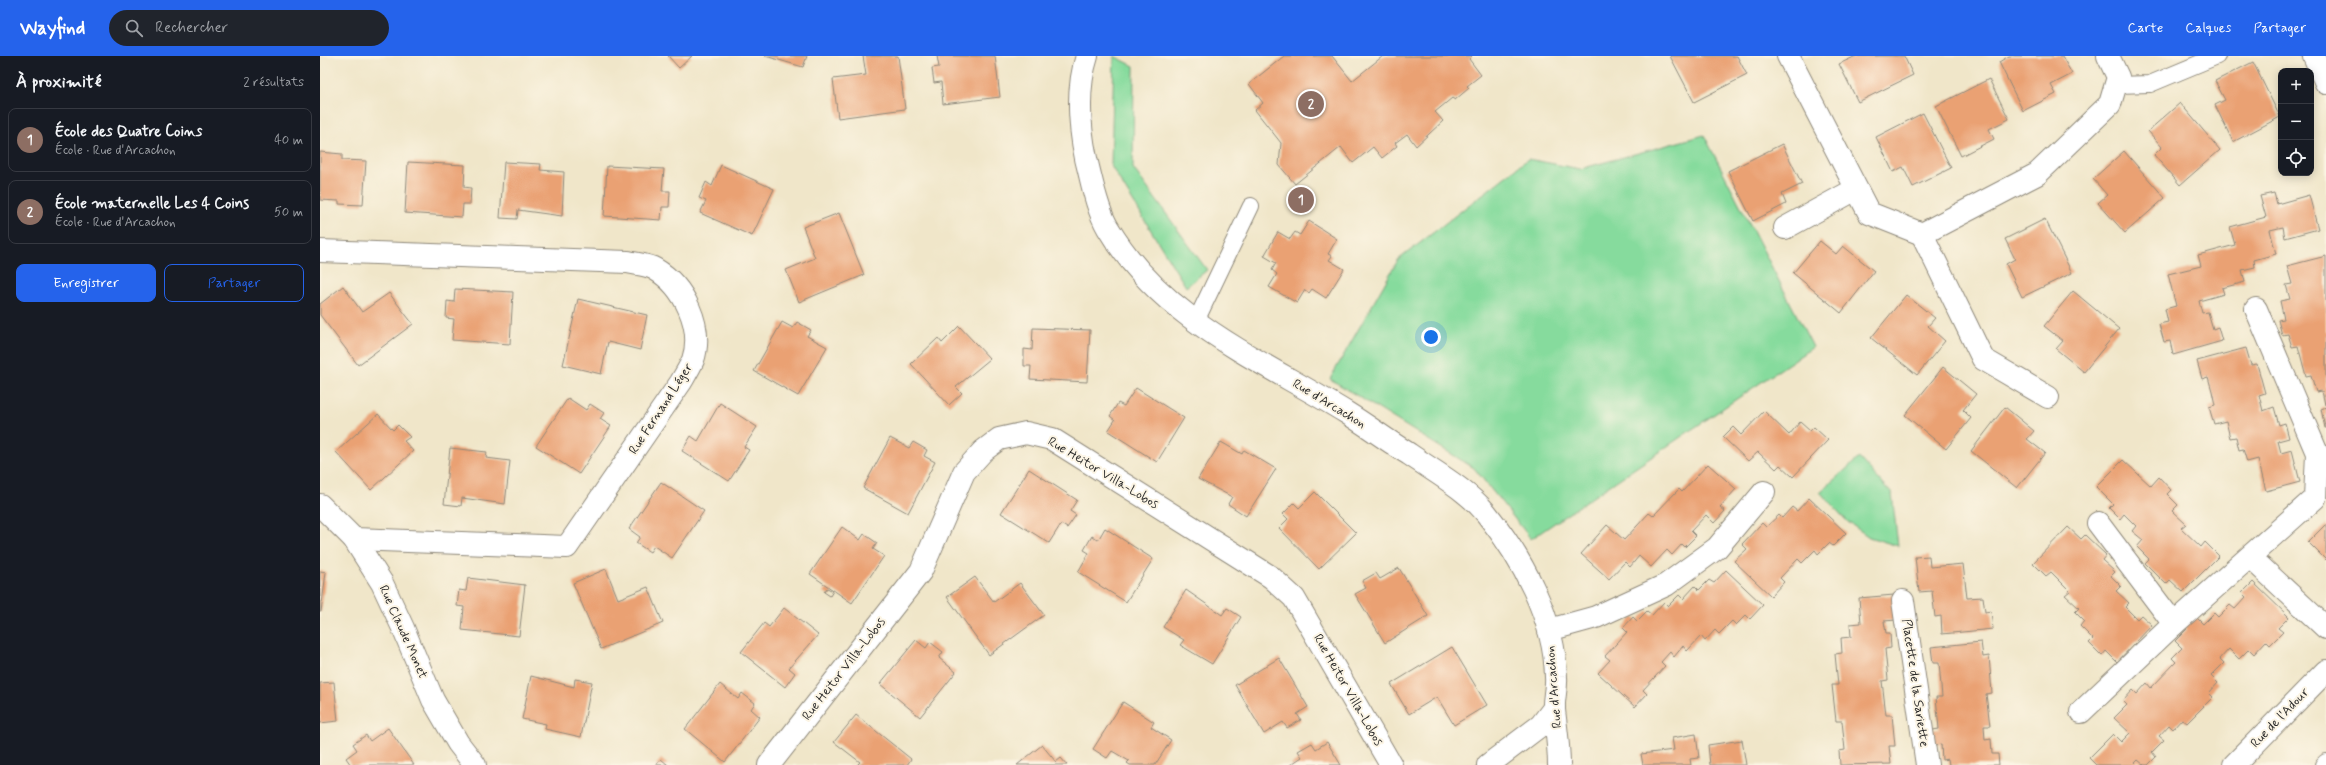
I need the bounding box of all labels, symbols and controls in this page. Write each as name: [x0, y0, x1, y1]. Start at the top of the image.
search box: [109, 10, 389, 46]
text: Wayfind: [20, 16, 85, 41]
icon: search: [123, 17, 145, 39]
text: Rechercher: [155, 18, 228, 38]
text: Carte: [2127, 19, 2163, 37]
text: Calques: [2185, 19, 2231, 37]
text: Partager: [2253, 19, 2306, 37]
map controls: [2278, 68, 2314, 176]
button: +: [2278, 68, 2314, 104]
text: À proximité: [16, 71, 101, 93]
text: 2 résultats: [243, 74, 304, 91]
pin: 2: [1298, 89, 1324, 119]
button: −: [2278, 104, 2314, 140]
text: École des Quatre Coins: [55, 122, 202, 142]
text: 1: [27, 132, 33, 149]
text: 40 m: [274, 132, 303, 149]
button: locate: [2278, 140, 2314, 176]
text: École · Rue d'Arcachon: [55, 142, 176, 159]
pin: 1: [1288, 185, 1314, 215]
text: École maternelle Les 4 Coins: [55, 194, 249, 214]
text: 2: [27, 204, 33, 221]
text: 50 m: [274, 204, 303, 221]
text: École · Rue d'Arcachon: [55, 214, 176, 231]
button: Enregistrer: [16, 264, 156, 302]
button: Partager: [164, 264, 304, 302]
your location: [1421, 327, 1441, 347]
street label: Rue Fernand Léger: [625, 360, 697, 458]
street label: Rue d'Arcachon: [1289, 375, 1369, 433]
street label: Rue Heitor Villa-Lobos: [1045, 433, 1161, 513]
street label: Rue Claude Monet: [375, 583, 431, 681]
street label: Rue Heitor Villa-Lobos: [798, 614, 890, 724]
street label: Placette de la Sariette: [1898, 618, 1932, 748]
street label: Rue Heitor Villa-Lobos: [1309, 631, 1387, 749]
street label: Rue d'Arcachon: [1542, 645, 1566, 729]
street label: Rue de l'Adour: [2247, 684, 2313, 752]

